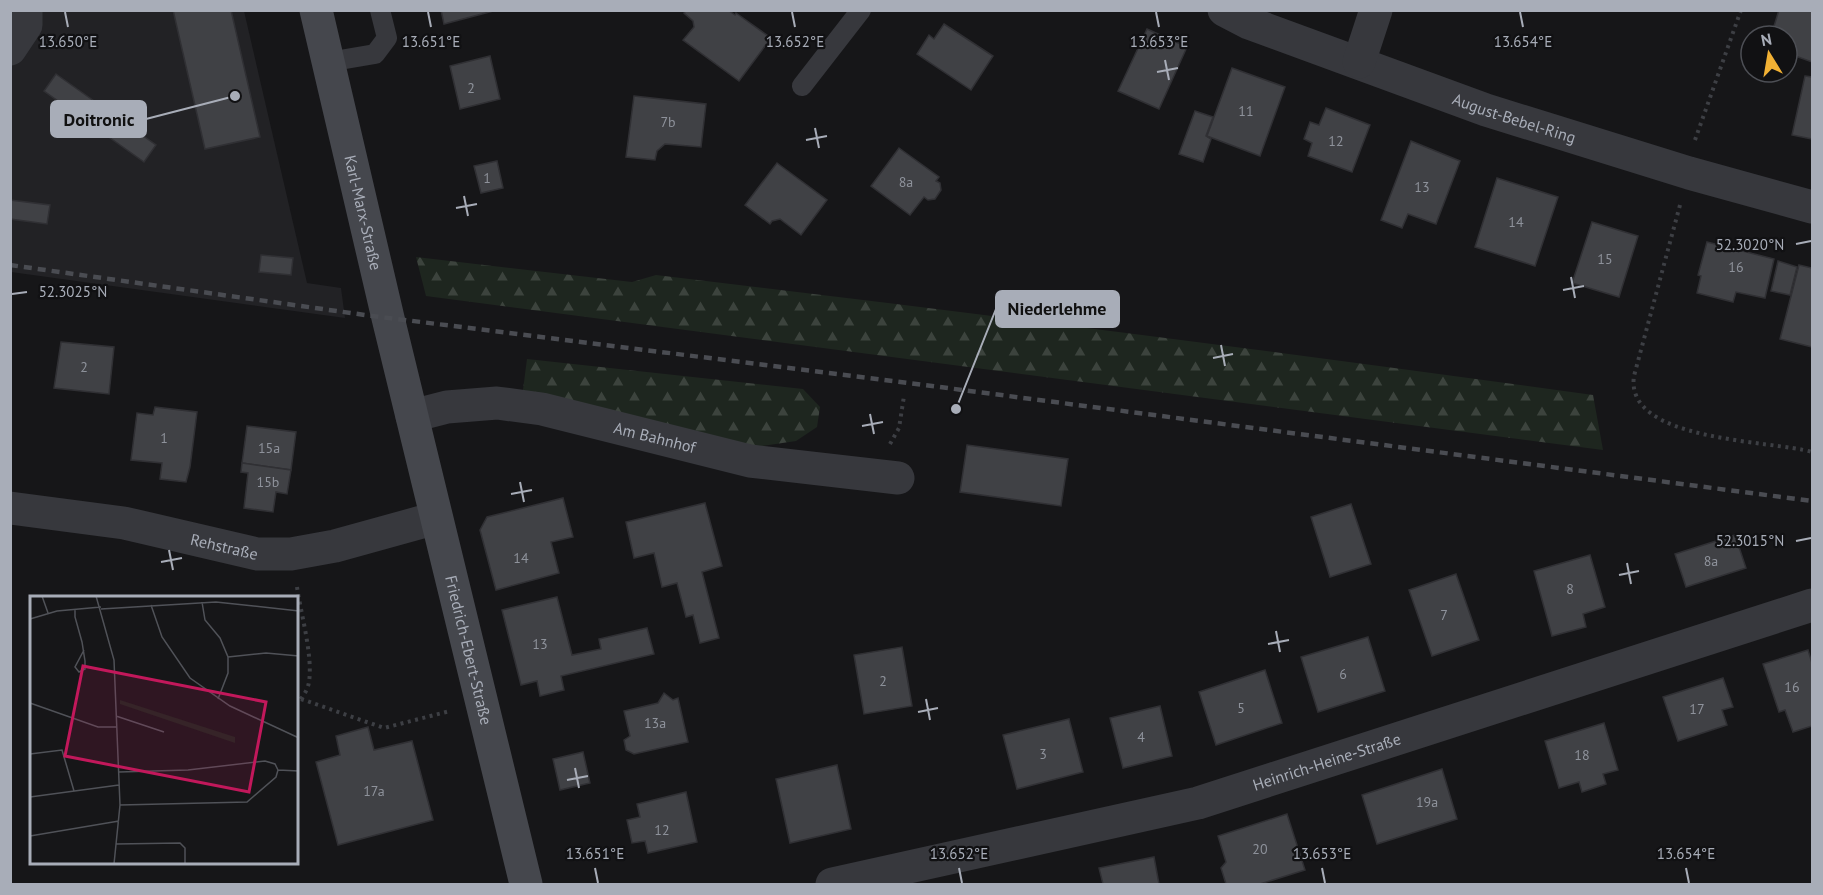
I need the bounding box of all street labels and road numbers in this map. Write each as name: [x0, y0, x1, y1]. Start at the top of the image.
street label: August-Bebel-Ring: [1450, 89, 1578, 147]
street label: Karl-Marx-Straße: [340, 153, 386, 272]
street label: Am Bahnhof: [612, 417, 699, 457]
street label: Rehstraße: [189, 529, 260, 564]
street label: Friedrich-Ebert-Straße: [441, 573, 497, 727]
street label: Heinrich-Heine-Straße: [1250, 728, 1403, 795]

